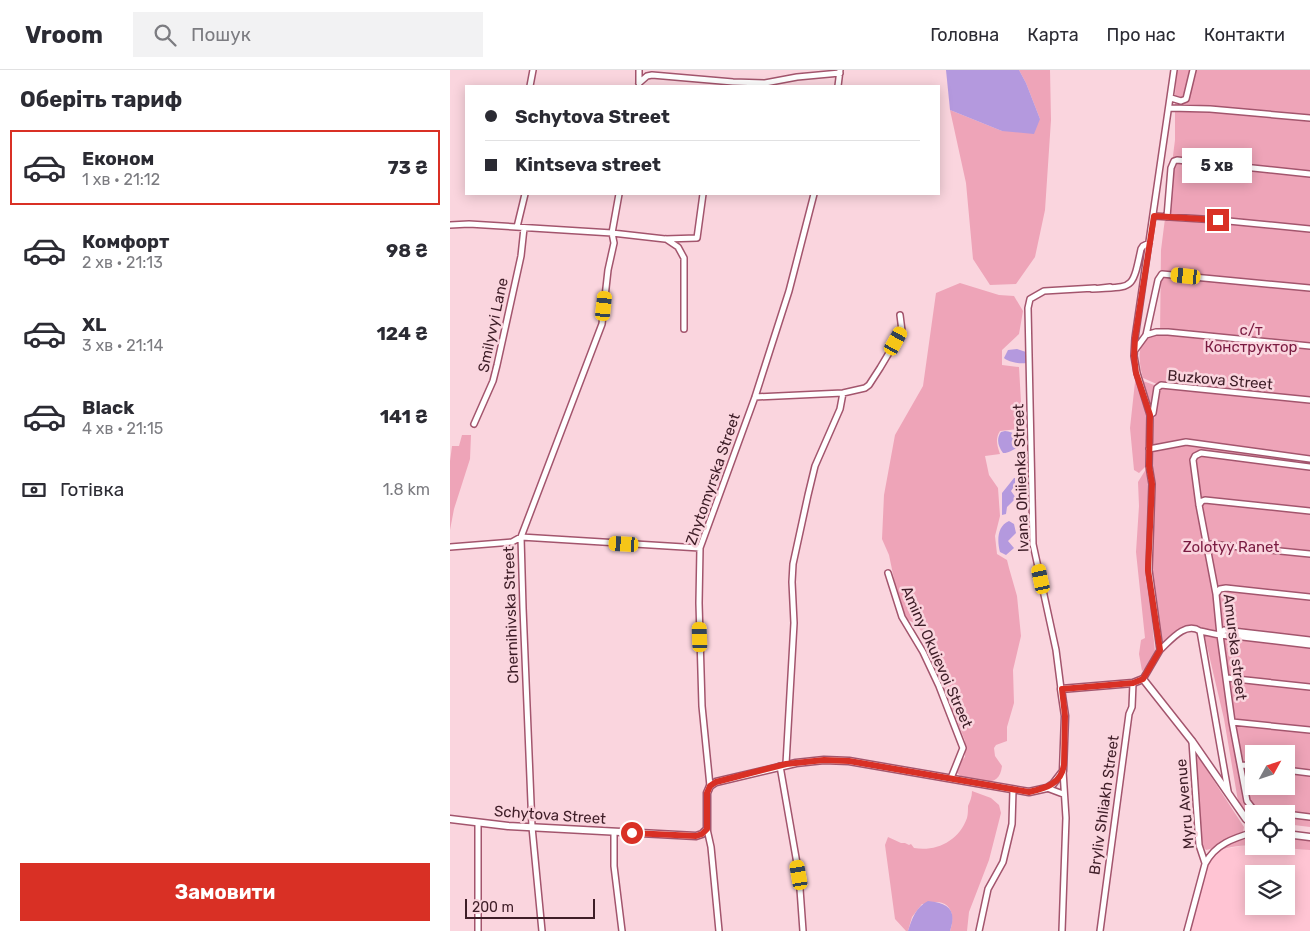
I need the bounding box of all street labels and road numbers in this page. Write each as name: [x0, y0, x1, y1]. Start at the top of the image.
street label: Smilyvyi Lane: [474, 276, 512, 374]
street label: Buzkova Street: [1167, 366, 1274, 394]
street label: Ivana Ohiienka Street: [1009, 403, 1033, 552]
street label: Zhytomyrska Street: [682, 411, 744, 547]
street label: Chernihivska Street: [500, 546, 522, 684]
street label: Aminy Okuievoi Street: [898, 583, 976, 731]
street label: Amurska street: [1220, 593, 1250, 701]
street label: Bryliv Shliakh Street: [1085, 734, 1123, 876]
street label: Myru Avenue: [1172, 758, 1198, 850]
street label: Schytova Street: [493, 802, 607, 828]

